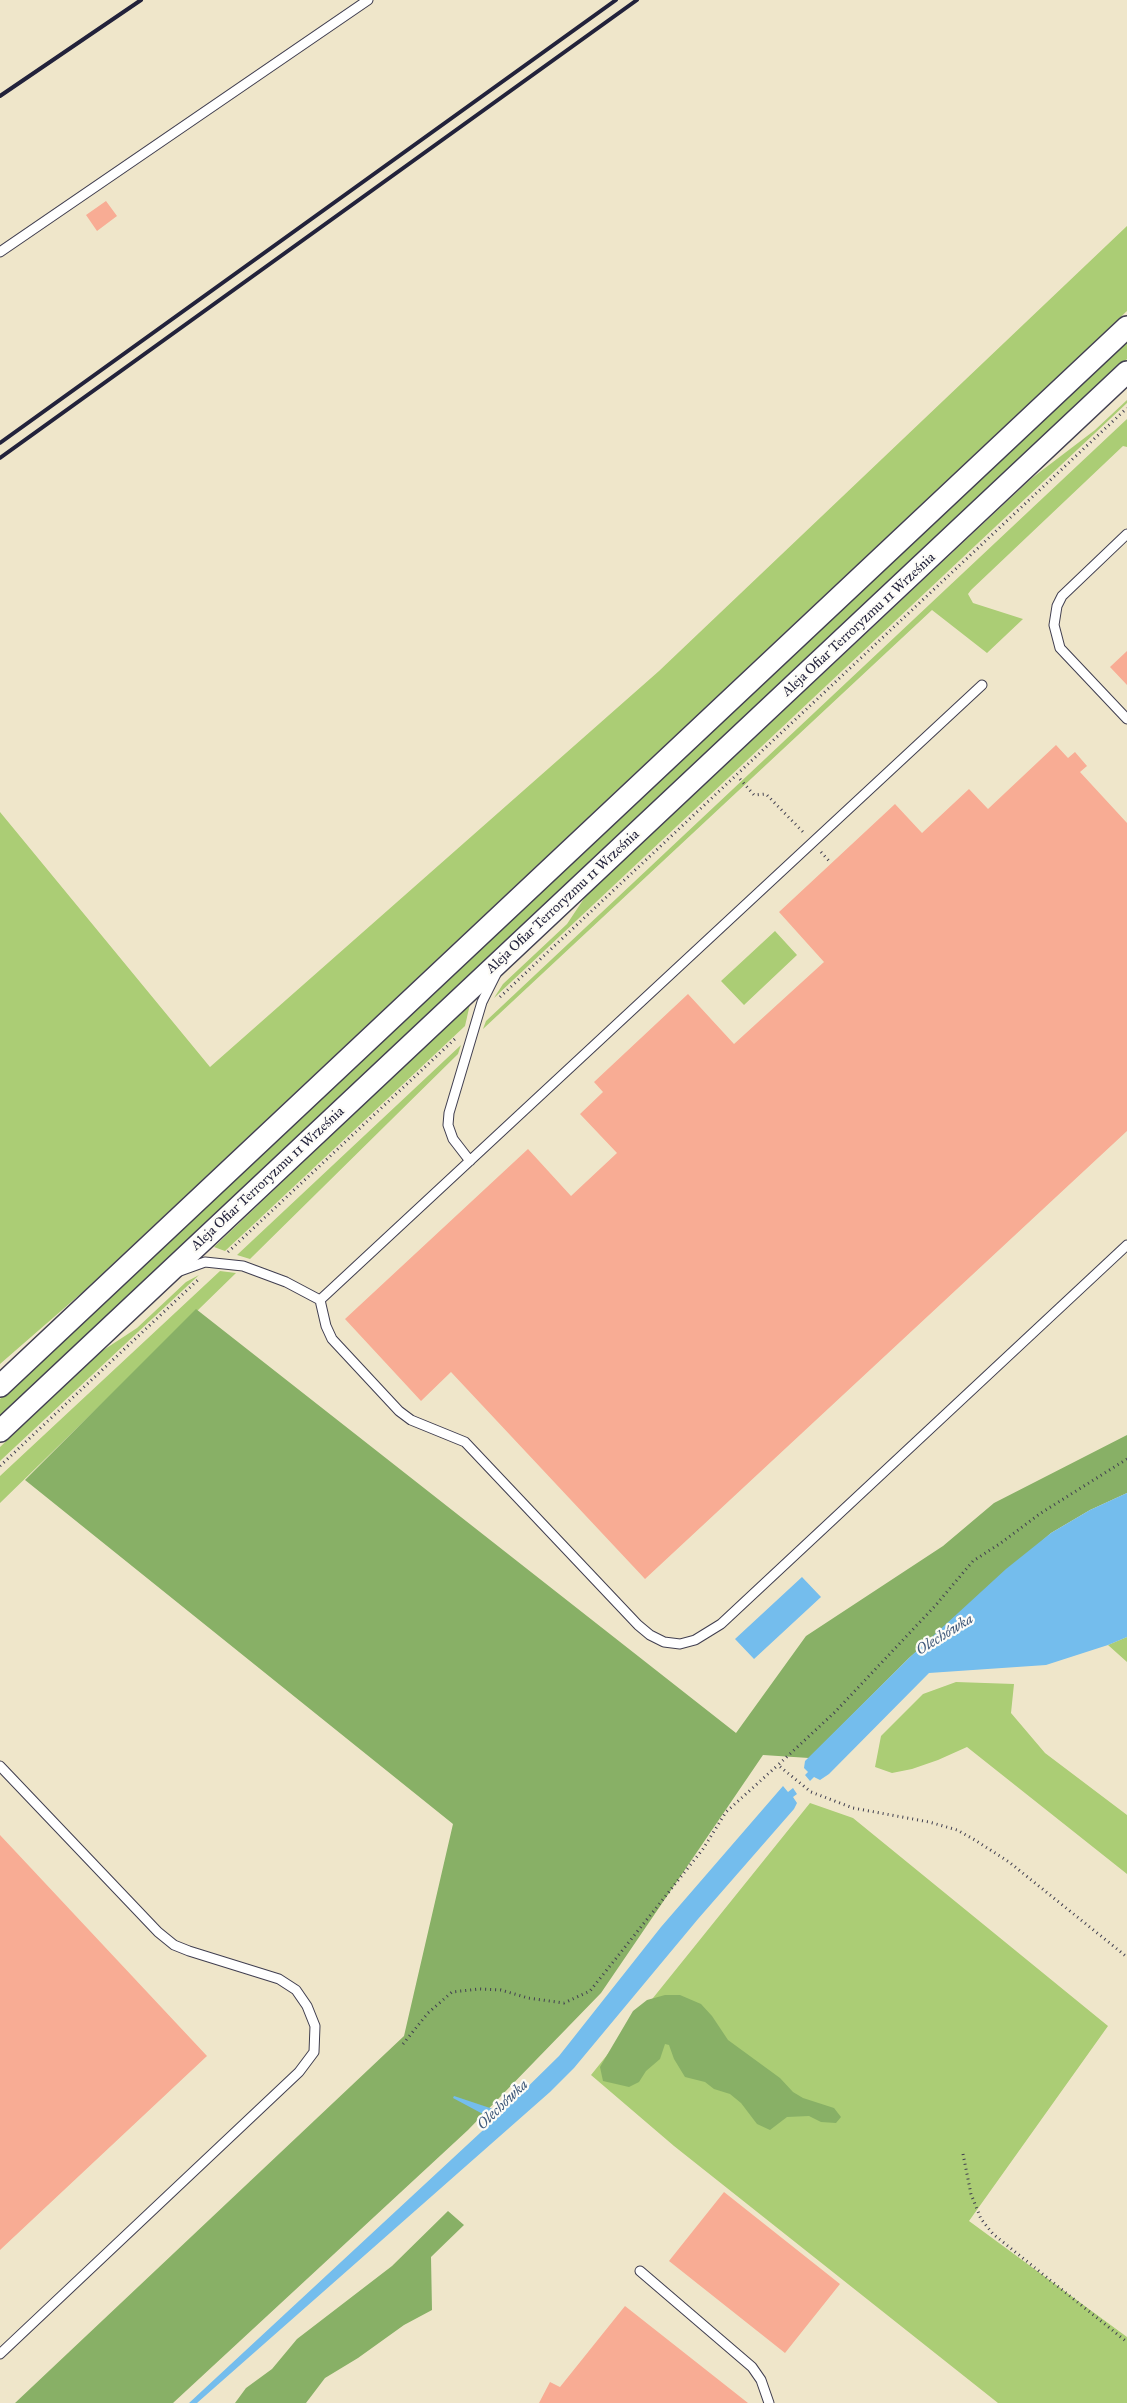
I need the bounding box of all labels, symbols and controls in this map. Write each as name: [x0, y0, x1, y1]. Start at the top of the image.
street label: Aleja Ofiar Terroryzmu 11 Września: [779, 550, 939, 700]
street label: Aleja Ofiar Terroryzmu 11 Września: [483, 827, 643, 977]
street label: Aleja Ofiar Terroryzmu 11 Września: [188, 1104, 348, 1254]
water label: Olechówka: [913, 1610, 977, 1660]
water label: Olechówka: [474, 2076, 532, 2134]

